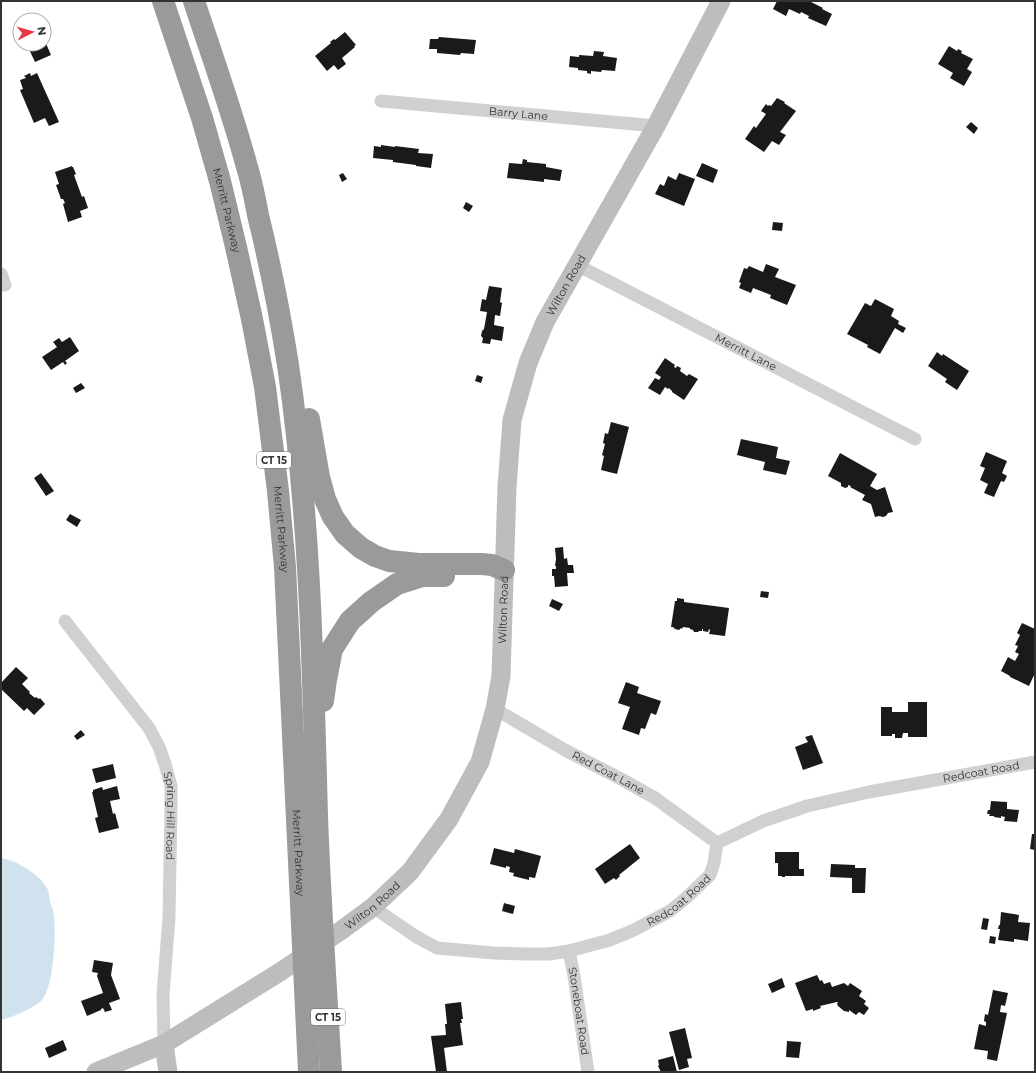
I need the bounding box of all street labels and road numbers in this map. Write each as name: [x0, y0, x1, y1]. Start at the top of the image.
street label: Barry Lane: [488, 104, 549, 123]
street label: Merritt Parkway: [210, 166, 244, 254]
street label: Wilton Road: [543, 252, 589, 318]
street label: Merritt Lane: [713, 330, 779, 374]
road number: CT 15: [257, 452, 291, 468]
street label: Merritt Parkway: [271, 485, 292, 573]
street label: Wilton Road: [495, 576, 511, 644]
street label: Red Coat Lane: [570, 748, 647, 798]
street label: Redcoat Road: [942, 758, 1021, 786]
street label: Spring Hill Road: [160, 770, 178, 860]
street label: Merritt Parkway: [290, 809, 308, 897]
street label: Redcoat Road: [644, 871, 714, 929]
street label: Wilton Road: [342, 878, 403, 933]
street label: Stoneboat Road: [565, 966, 592, 1056]
road number: CT 15: [311, 1009, 345, 1025]

